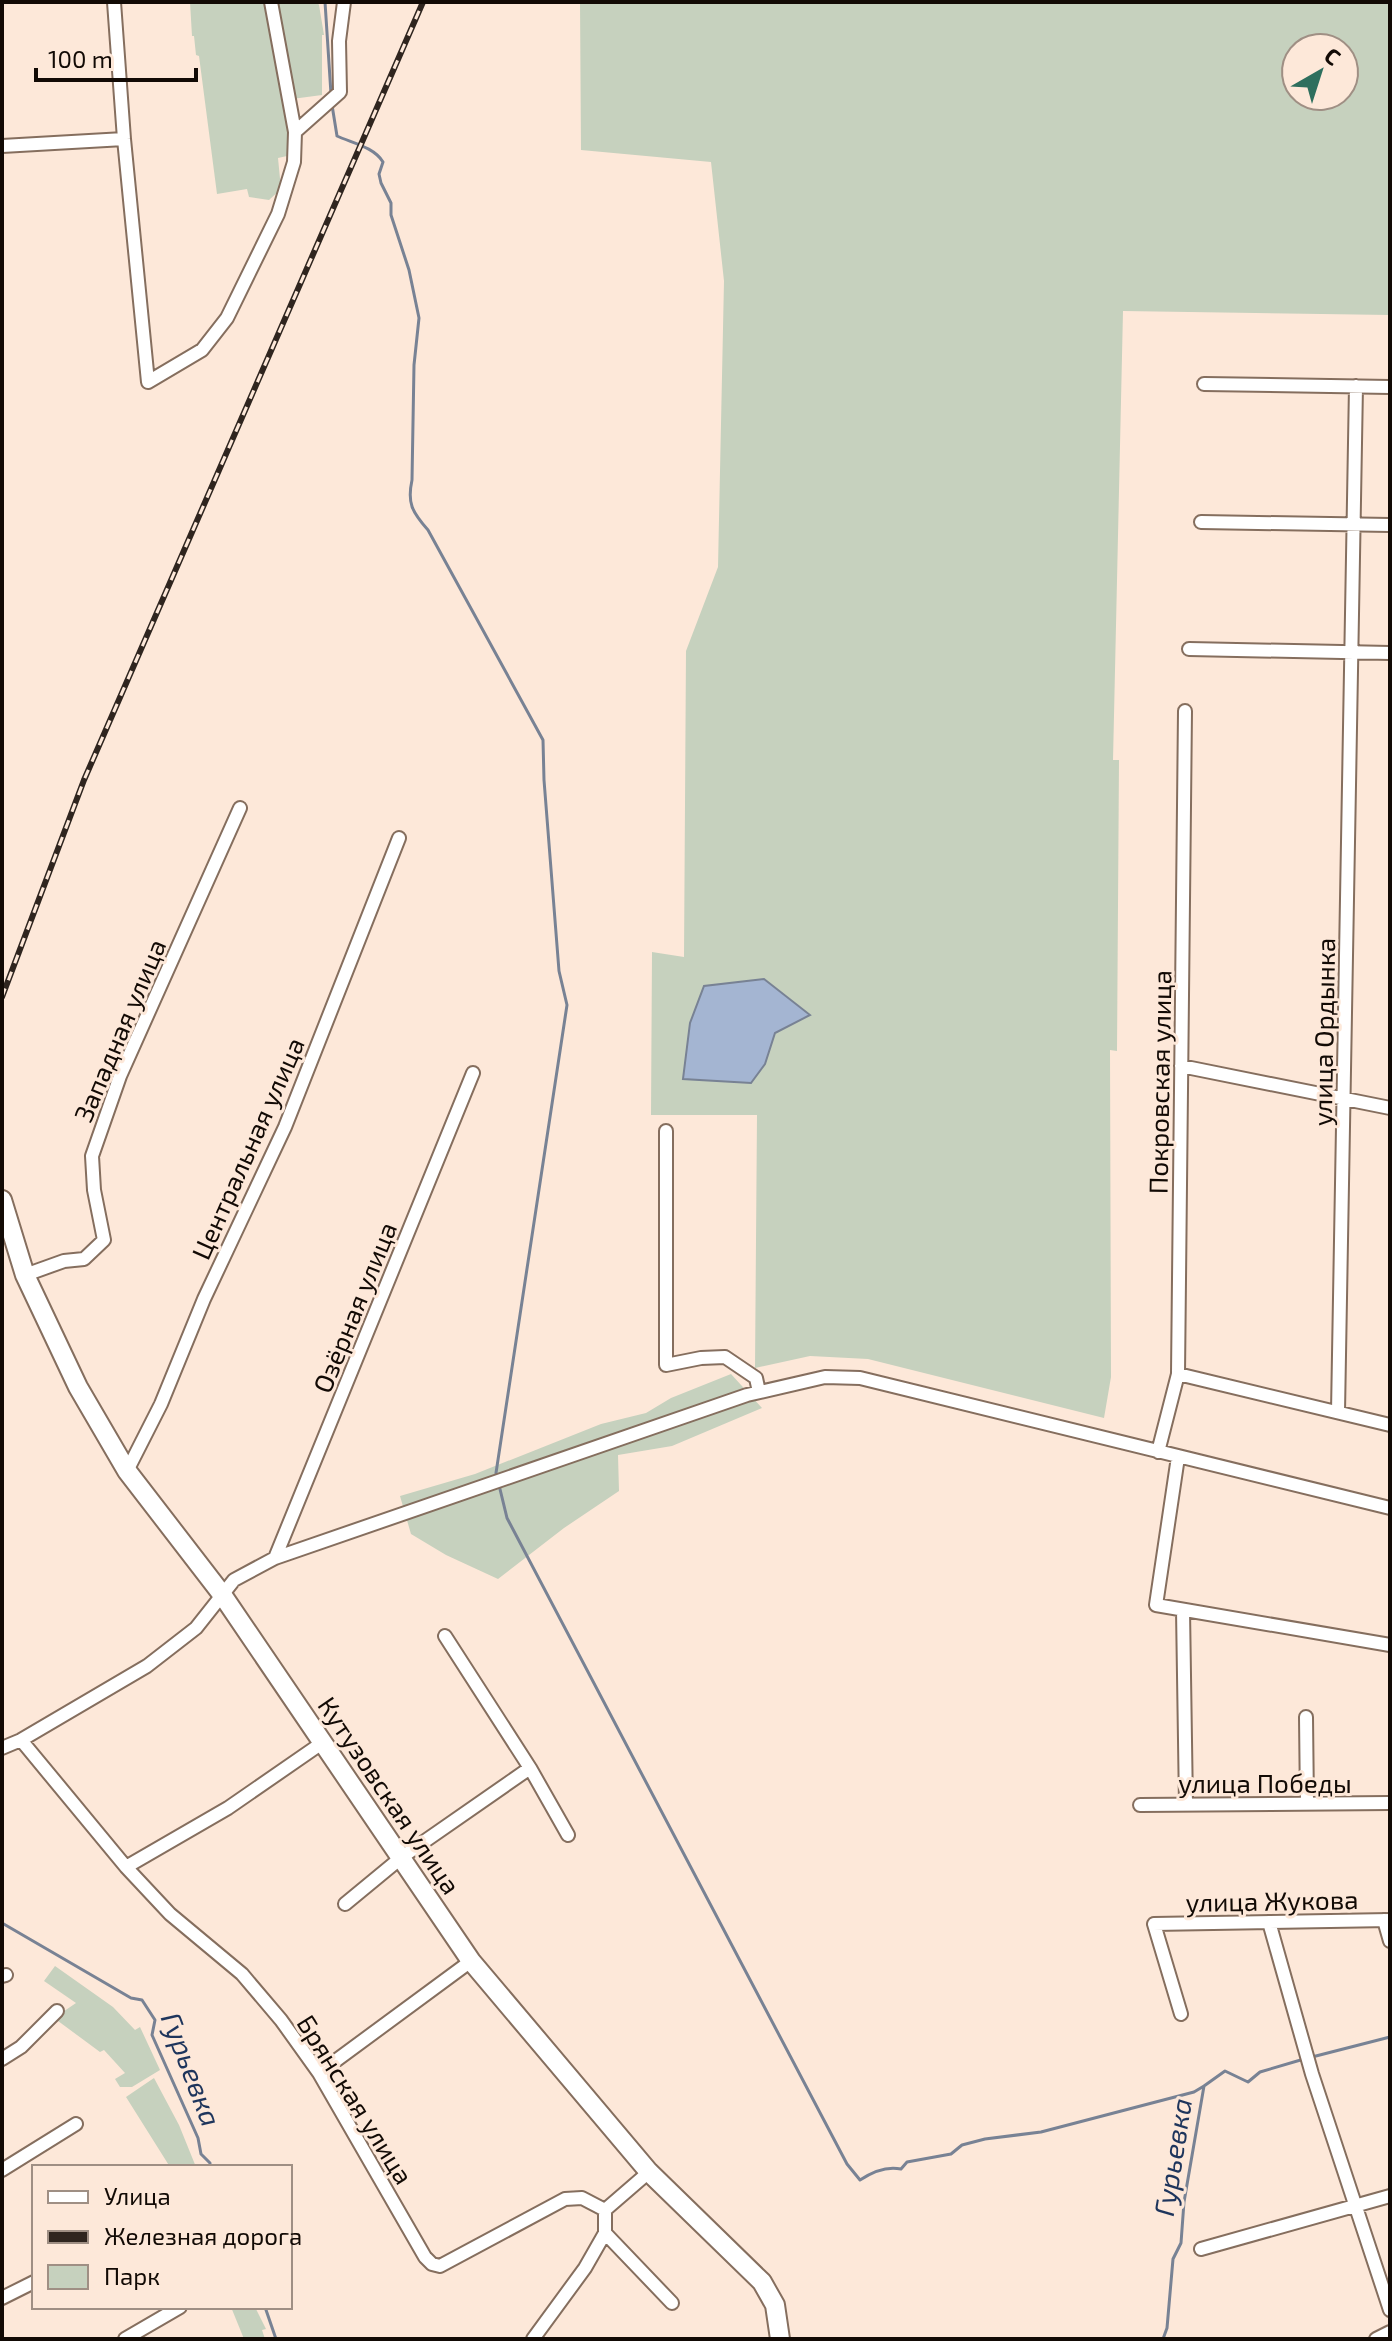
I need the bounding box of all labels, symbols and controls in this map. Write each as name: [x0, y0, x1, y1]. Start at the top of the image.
scale bar: [36, 32, 196, 82]
north arrow: [1280, 32, 1360, 112]
text: С: [1320, 42, 1346, 70]
text: 100 m: [48, 44, 113, 73]
street label: Западная улица: [67, 934, 172, 1126]
street label: улица Ордынка: [1306, 938, 1341, 1126]
street label: Покровская улица: [1142, 970, 1177, 1194]
street label: Центральная улица: [184, 1032, 311, 1264]
street label: Озёрная улица: [306, 1217, 403, 1397]
street label: Кутузовская улица: [312, 1690, 468, 1900]
street label: улица Победы: [1178, 1767, 1352, 1799]
street label: улица Жукова: [1185, 1883, 1359, 1918]
water label: Гурьевка: [155, 2007, 229, 2131]
street label: Брянская улица: [291, 2009, 420, 2190]
water label: Гурьевка: [1146, 2095, 1198, 2219]
legend: [32, 2165, 292, 2309]
text: Улица: [104, 2181, 171, 2210]
text: Железная дорога: [104, 2221, 302, 2250]
text: Парк: [104, 2261, 160, 2290]

